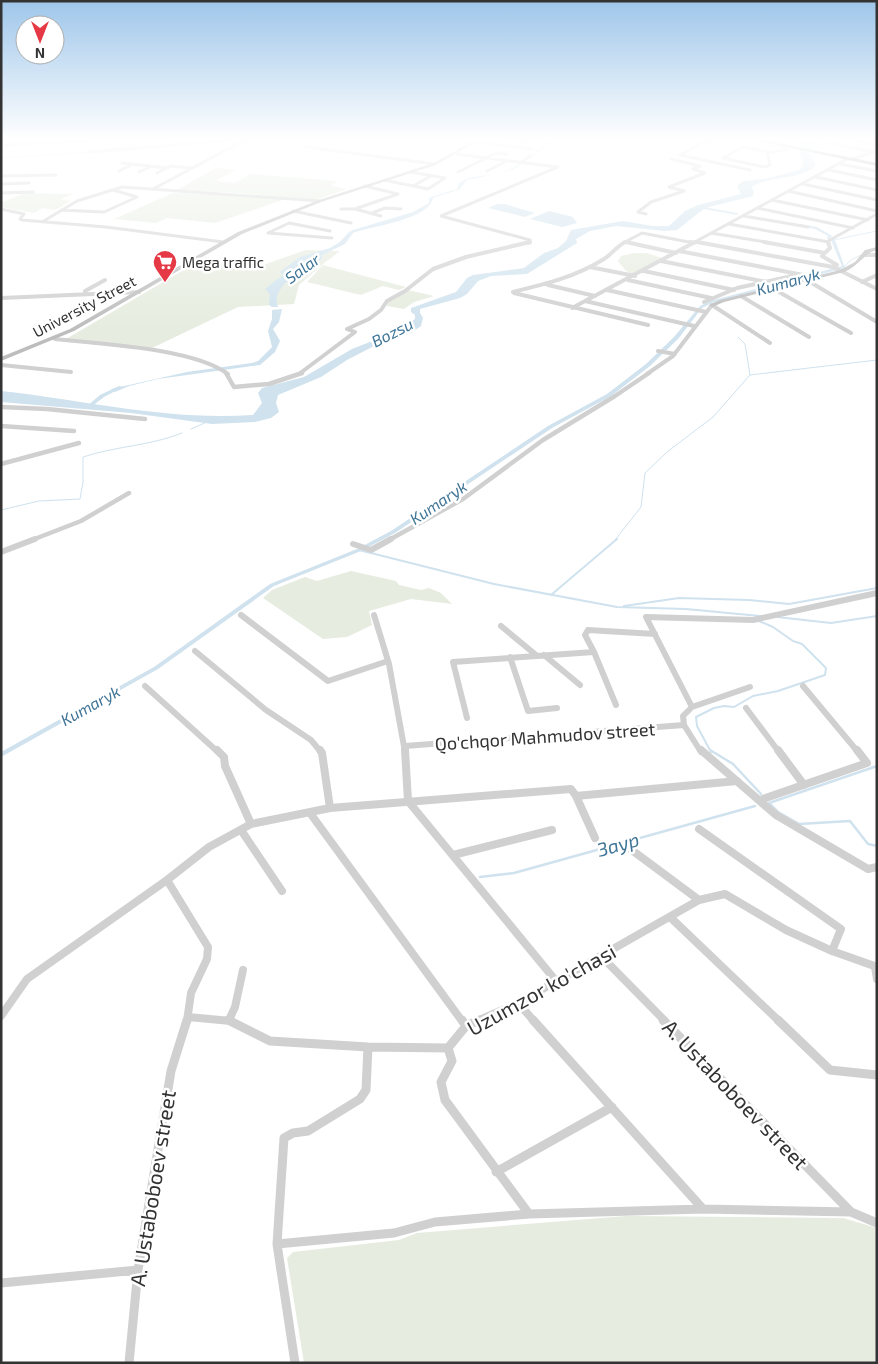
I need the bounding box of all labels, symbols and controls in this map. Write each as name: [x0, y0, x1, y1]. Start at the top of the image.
north arrow: [15, 15, 65, 65]
text: N: [35, 45, 45, 62]
supermarket icon: Mega traffic: [152, 249, 178, 283]
water label: Salar: [281, 249, 324, 287]
place label: Mega traffic: [182, 253, 264, 271]
water label: Kumaryk: [754, 263, 822, 300]
street label: University Street: [29, 271, 139, 341]
water label: Bozsu: [368, 314, 416, 350]
water label: Kumaryk: [406, 476, 471, 529]
water label: Kumaryk: [57, 681, 123, 730]
street label: Qo'chqor Mahmudov street: [434, 717, 656, 755]
water label: Заур: [593, 827, 642, 861]
street label: Uzumzor ko'chasi: [462, 938, 620, 1040]
street label: A. Ustaboboev street: [658, 1014, 814, 1174]
street label: A. Ustaboboev street: [124, 1088, 180, 1288]

